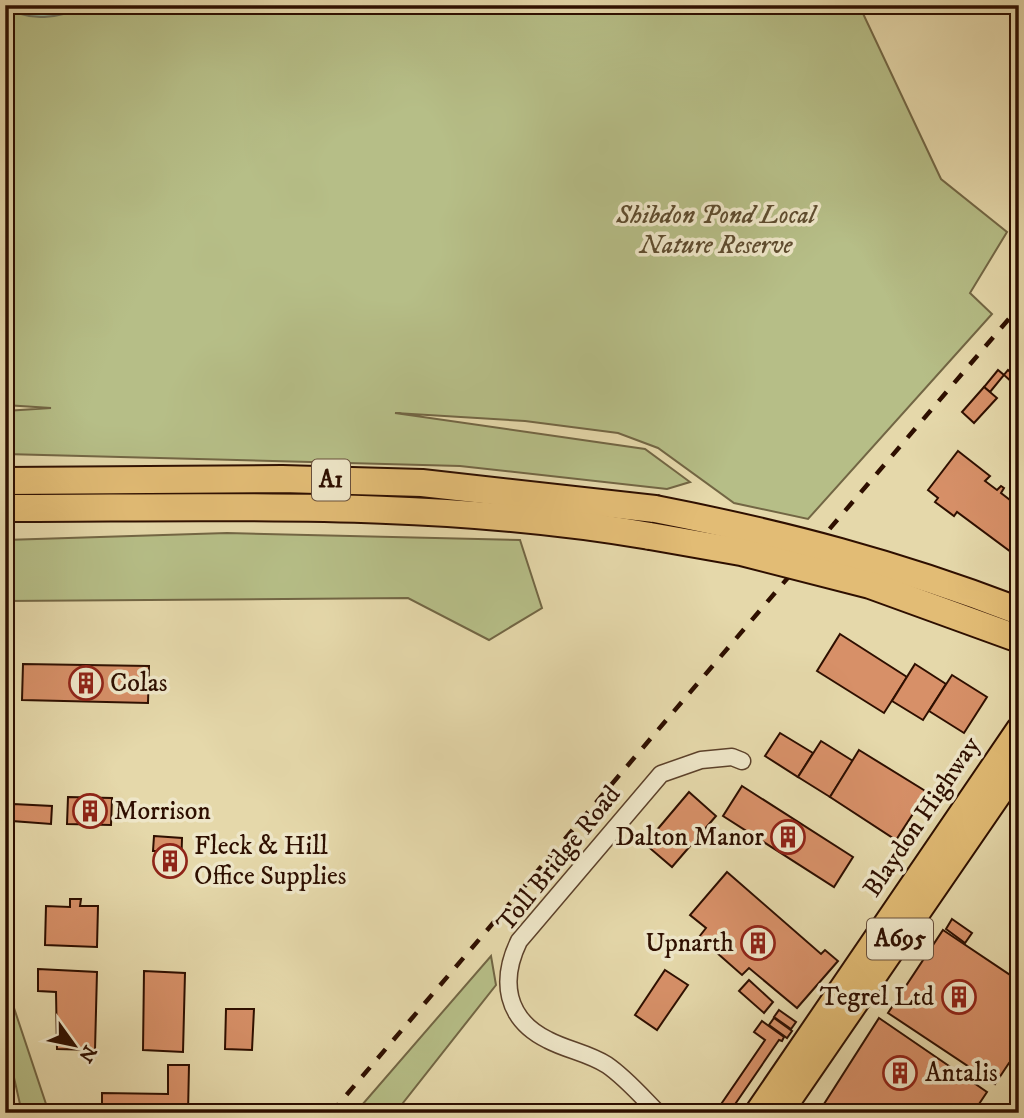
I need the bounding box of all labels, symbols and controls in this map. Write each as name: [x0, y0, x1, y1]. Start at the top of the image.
park label: Shibdon Pond Local Nature Reserve: [615, 199, 819, 262]
road number: A1: [312, 460, 350, 500]
building icon: Colas: [67, 664, 105, 702]
place label: Colas: [110, 667, 167, 700]
street label: Blaydon Highway: [856, 730, 988, 904]
street label: Toll Bridge Road: [490, 779, 628, 939]
building icon: Morrison: [71, 792, 109, 830]
place label: Morrison: [114, 795, 211, 828]
building icon: Dalton Manor: [769, 818, 807, 856]
place label: Dalton Manor: [615, 821, 764, 854]
place label: Fleck & Hill Office Supplies: [194, 830, 346, 893]
building icon: Fleck & Hill Office Supplies: [151, 842, 189, 880]
road number: A695: [867, 918, 933, 959]
building icon: Upnarth: [739, 924, 777, 962]
place label: Upnarth: [645, 927, 734, 960]
building icon: Tegrel Ltd: [940, 978, 978, 1016]
place label: Tegrel Ltd: [820, 981, 934, 1014]
north arrow: [38, 1010, 108, 1080]
text: N: [73, 1041, 101, 1067]
building icon: Antalis: [881, 1054, 919, 1092]
place label: Antalis: [925, 1057, 998, 1090]

